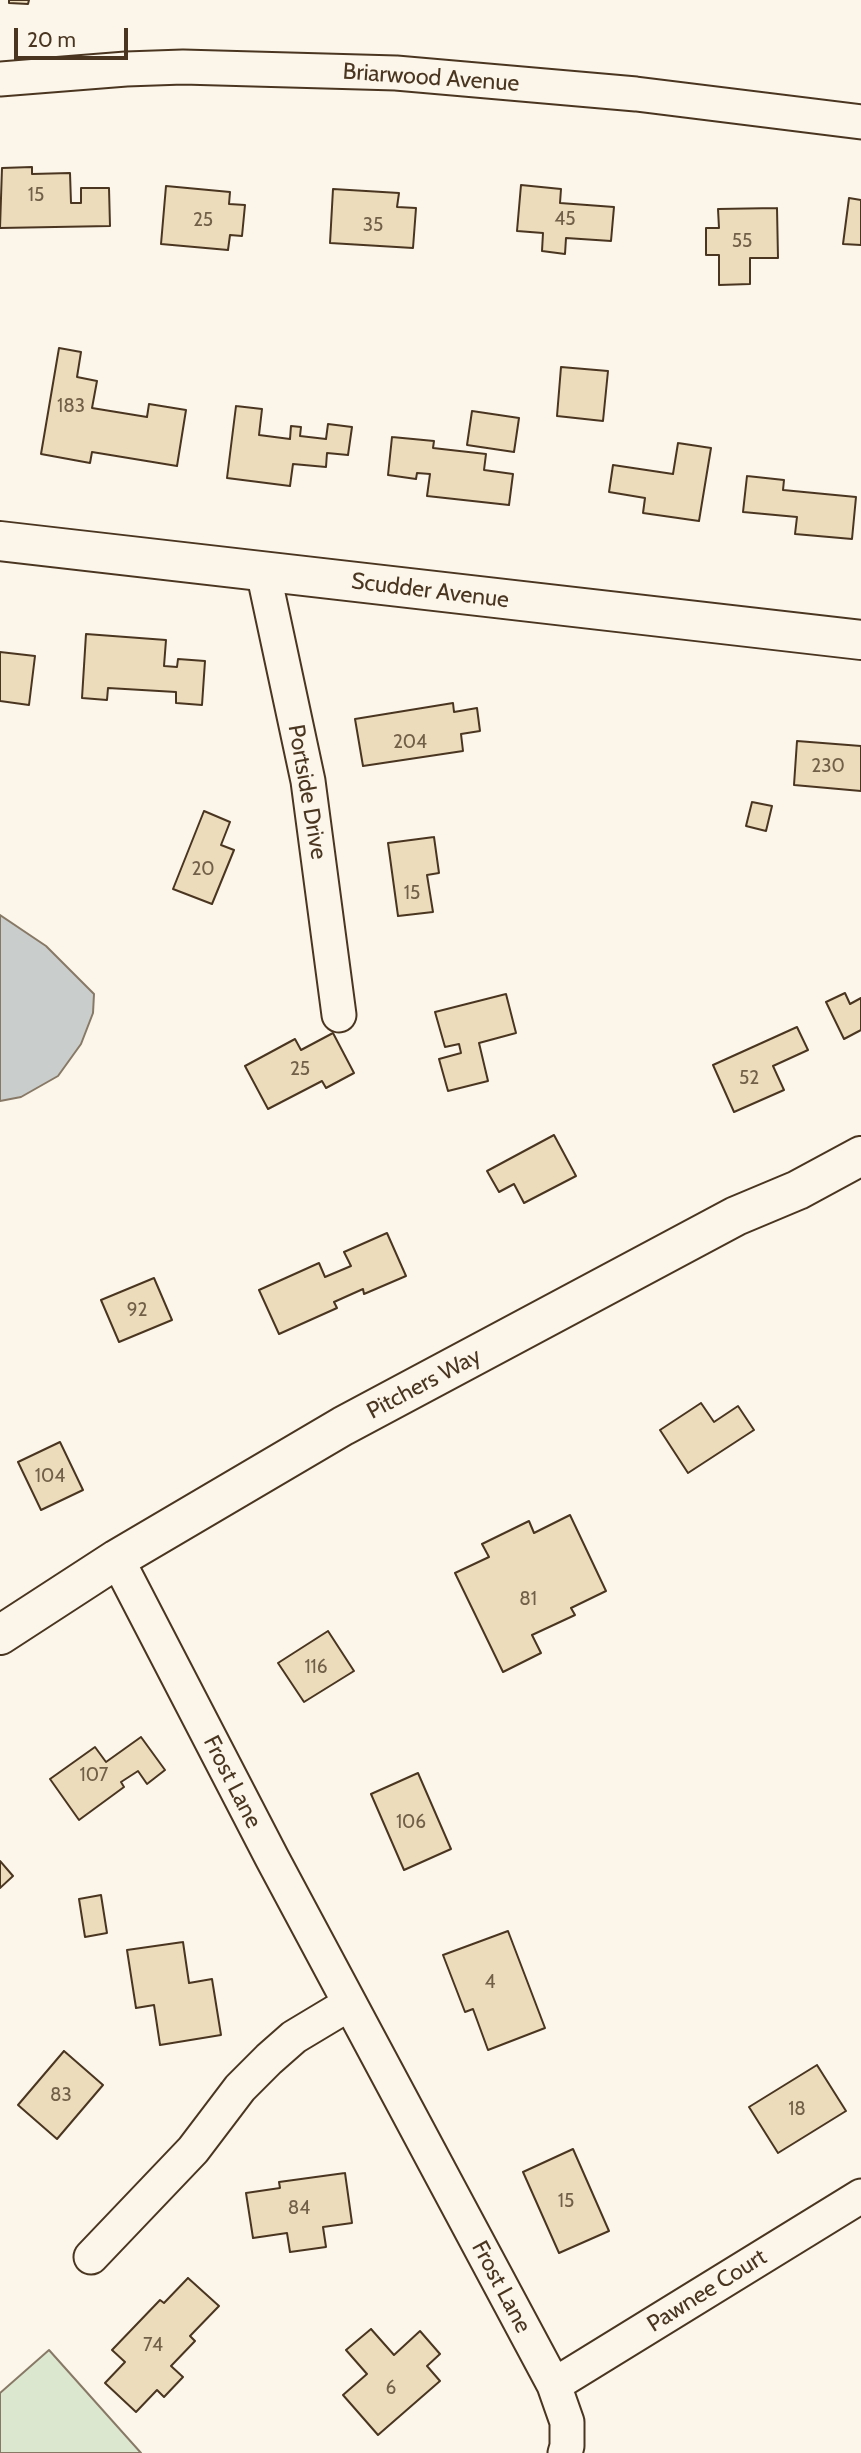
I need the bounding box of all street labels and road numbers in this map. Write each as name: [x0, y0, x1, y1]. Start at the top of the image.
street label: Briarwood Avenue: [342, 58, 520, 98]
street label: Scudder Avenue: [350, 568, 510, 614]
street label: Portside Drive: [282, 723, 332, 861]
street label: Pitchers Way: [362, 1342, 486, 1426]
street label: Frost Lane: [197, 1731, 267, 1833]
street label: Frost Lane: [465, 2236, 537, 2338]
street label: Pawnee Court: [642, 2243, 772, 2339]

